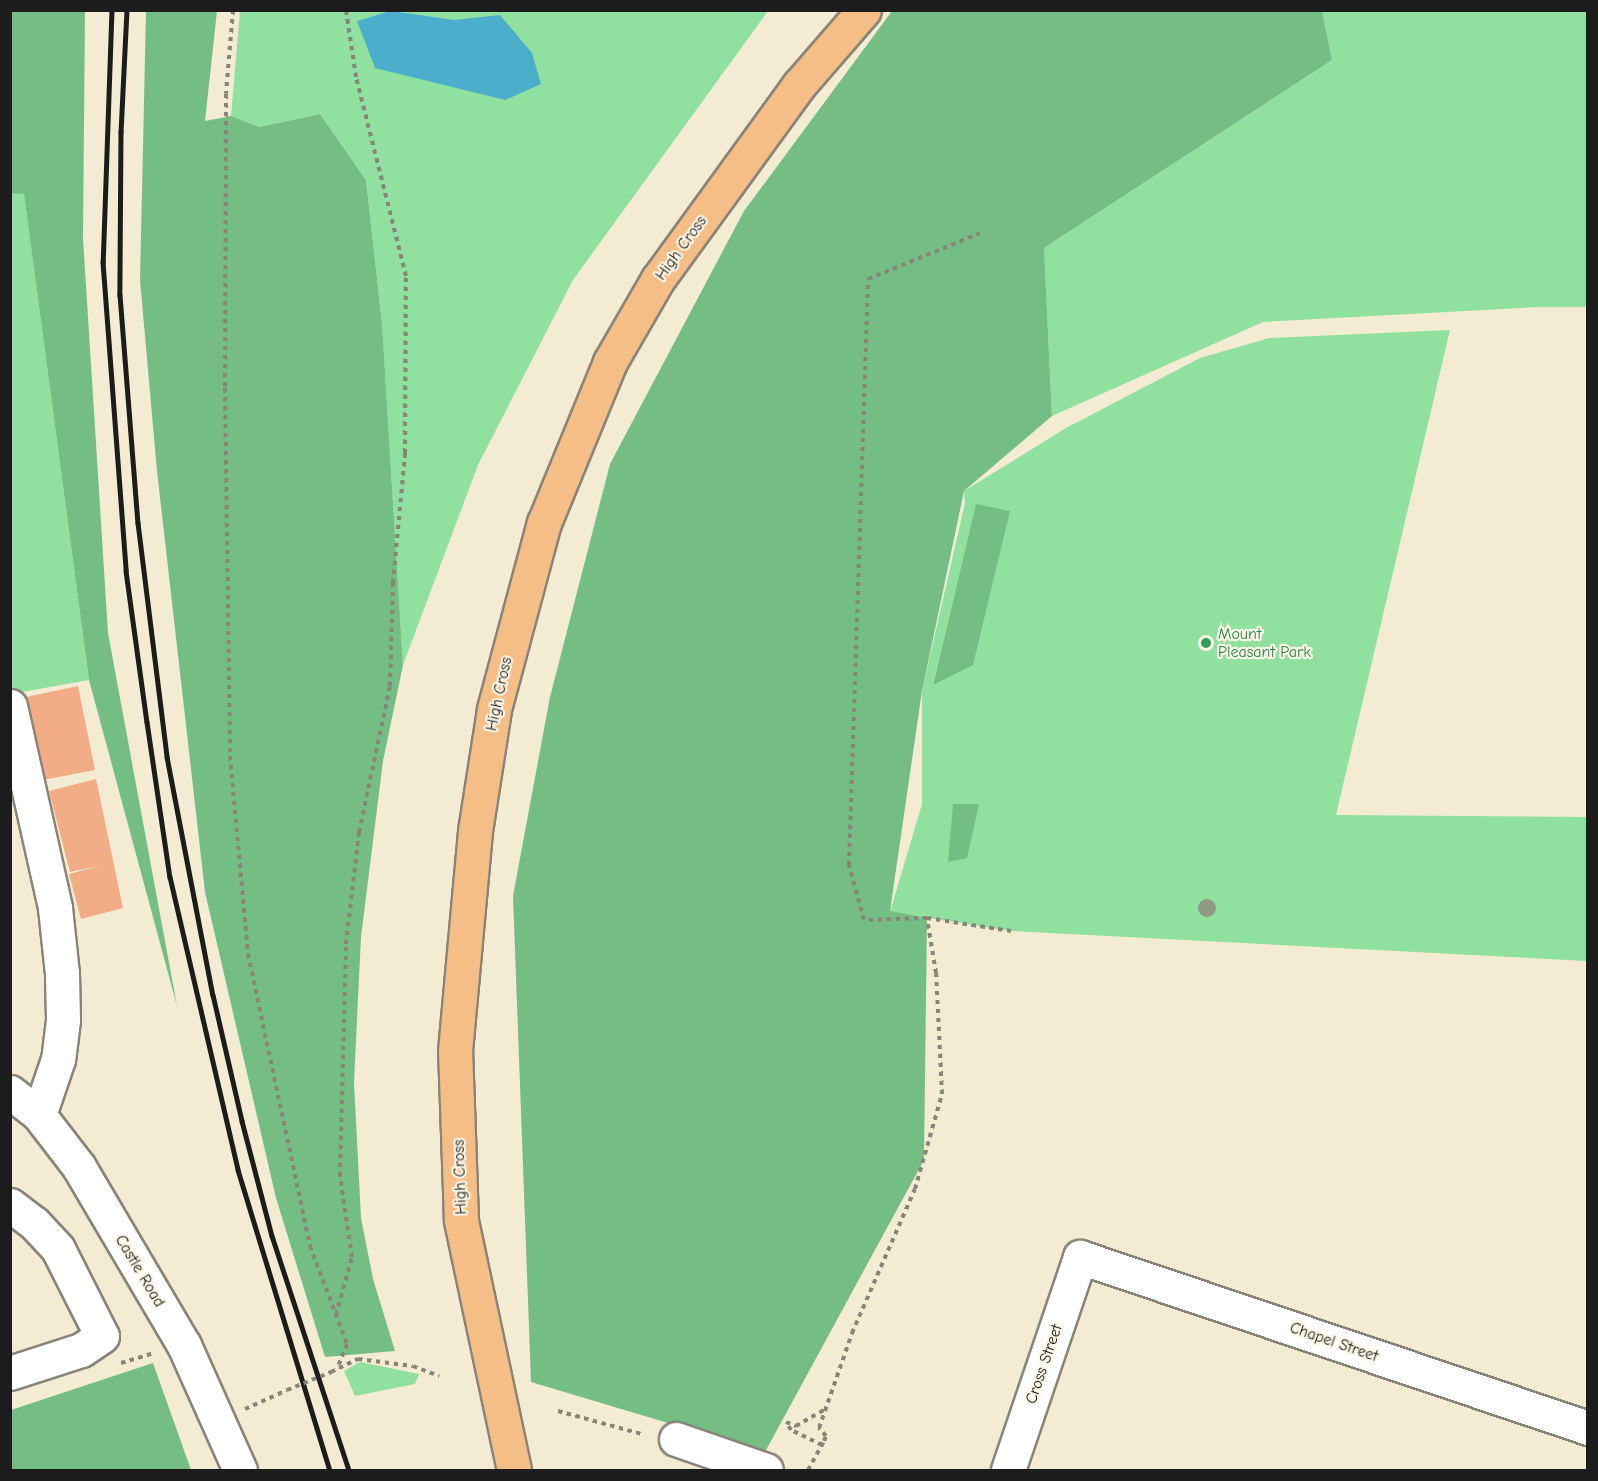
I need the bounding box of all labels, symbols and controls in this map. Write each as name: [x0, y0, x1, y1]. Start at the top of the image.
street label: High Cross: [651, 212, 711, 284]
place label: Mount Pleasant Park: [1218, 624, 1311, 662]
marker: Mount Pleasant Park: [1199, 636, 1213, 650]
street label: High Cross: [482, 655, 516, 733]
street label: High Cross: [449, 1139, 471, 1215]
street label: Castle Road: [111, 1231, 169, 1311]
street label: Chapel Street: [1287, 1318, 1381, 1366]
street label: Cross Street: [1021, 1322, 1067, 1406]

